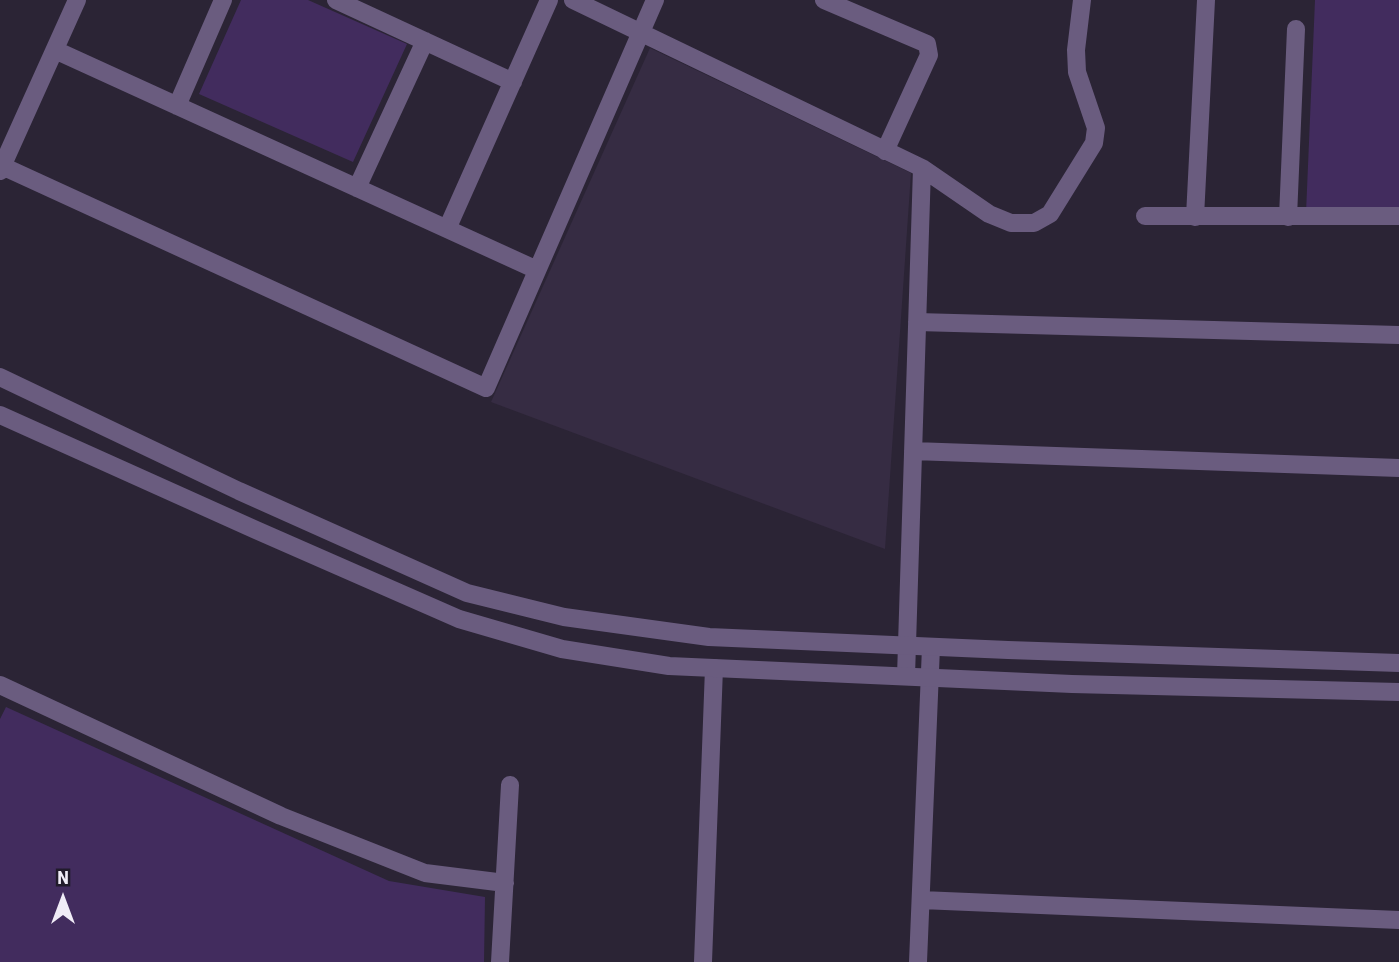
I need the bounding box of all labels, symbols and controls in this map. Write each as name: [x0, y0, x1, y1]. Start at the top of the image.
north arrow: [28, 864, 98, 934]
text: N: [57, 866, 69, 889]

